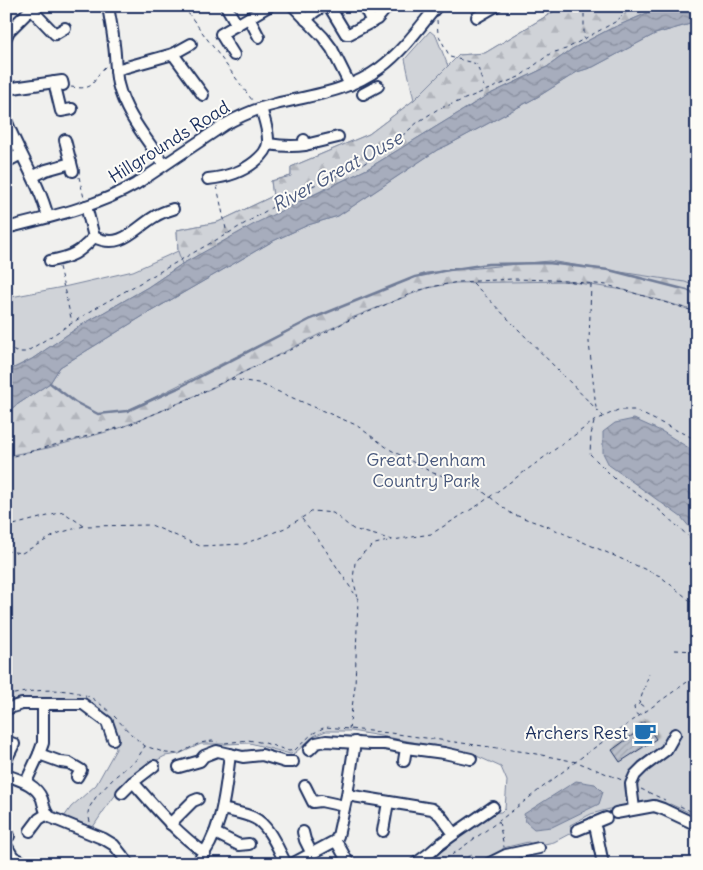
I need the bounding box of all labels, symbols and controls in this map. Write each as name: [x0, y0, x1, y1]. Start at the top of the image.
street label: Hillgrounds Road: [104, 95, 234, 188]
water label: River Great Ouse: [267, 124, 408, 217]
park label: Great Denham Country Park: [366, 448, 486, 492]
cafe icon: Archers Rest: [632, 720, 658, 746]
place label: Archers Rest: [525, 721, 628, 744]

